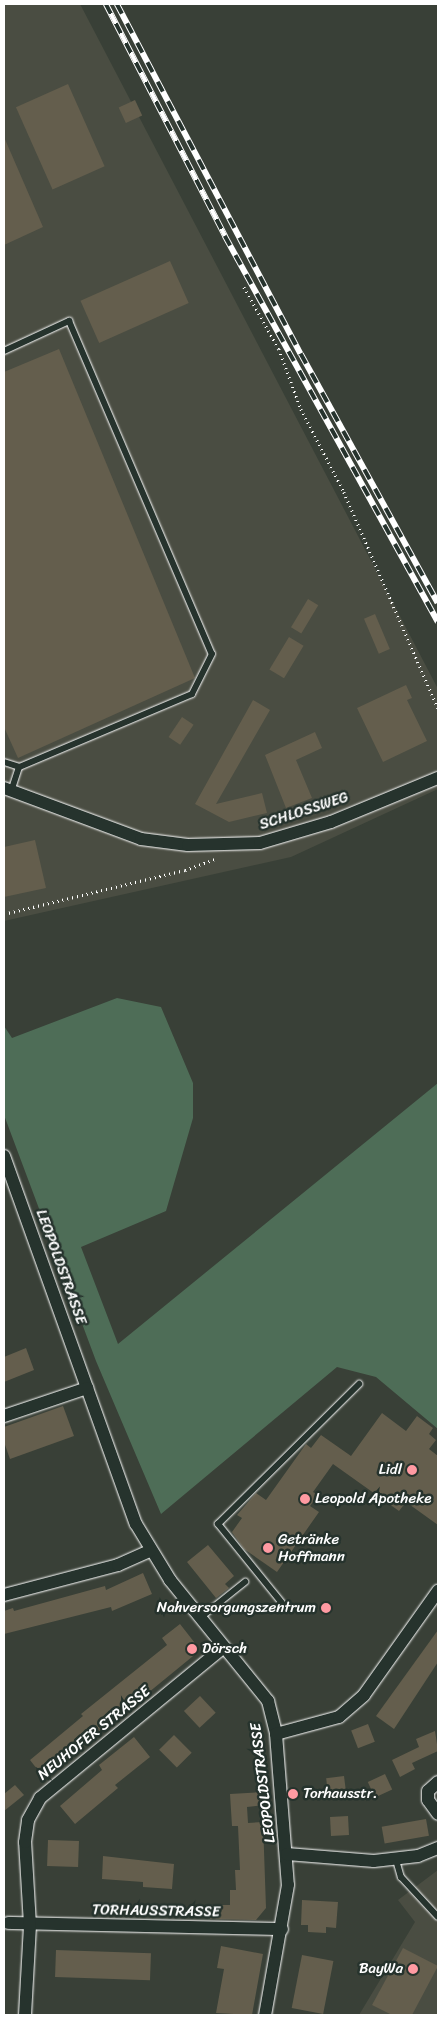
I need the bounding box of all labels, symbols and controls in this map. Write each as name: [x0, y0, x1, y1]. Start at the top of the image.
street label: SCHLOSSWEG: [257, 788, 351, 834]
street label: LEOPOLDSTRASSE: [32, 1207, 90, 1327]
place label: Lidl: [379, 1461, 402, 1479]
marker: Lidl: [406, 1464, 418, 1476]
place label: Leopold Apotheke: [315, 1490, 431, 1508]
marker: Leopold Apotheke: [299, 1493, 311, 1505]
place label: Getränke Hoffmann: [278, 1530, 345, 1565]
marker: Getränke Hoffmann: [262, 1542, 274, 1554]
place label: Nahversorgungszentrum: [157, 1599, 316, 1617]
marker: Nahversorgungszentrum: [320, 1602, 332, 1614]
place label: Dörsch: [202, 1640, 247, 1658]
marker: Dörsch: [186, 1643, 198, 1655]
street label: NEUHOFER STRASSE: [33, 1681, 155, 1785]
street label: LEOPOLDSTRASSE: [247, 1722, 279, 1844]
place label: Torhausstr.: [303, 1785, 377, 1803]
marker: Torhausstr.: [287, 1788, 299, 1800]
street label: TORHAUSSTRASSE: [92, 1901, 220, 1921]
place label: BayWa: [359, 1960, 403, 1978]
marker: BayWa: [407, 1963, 419, 1975]

